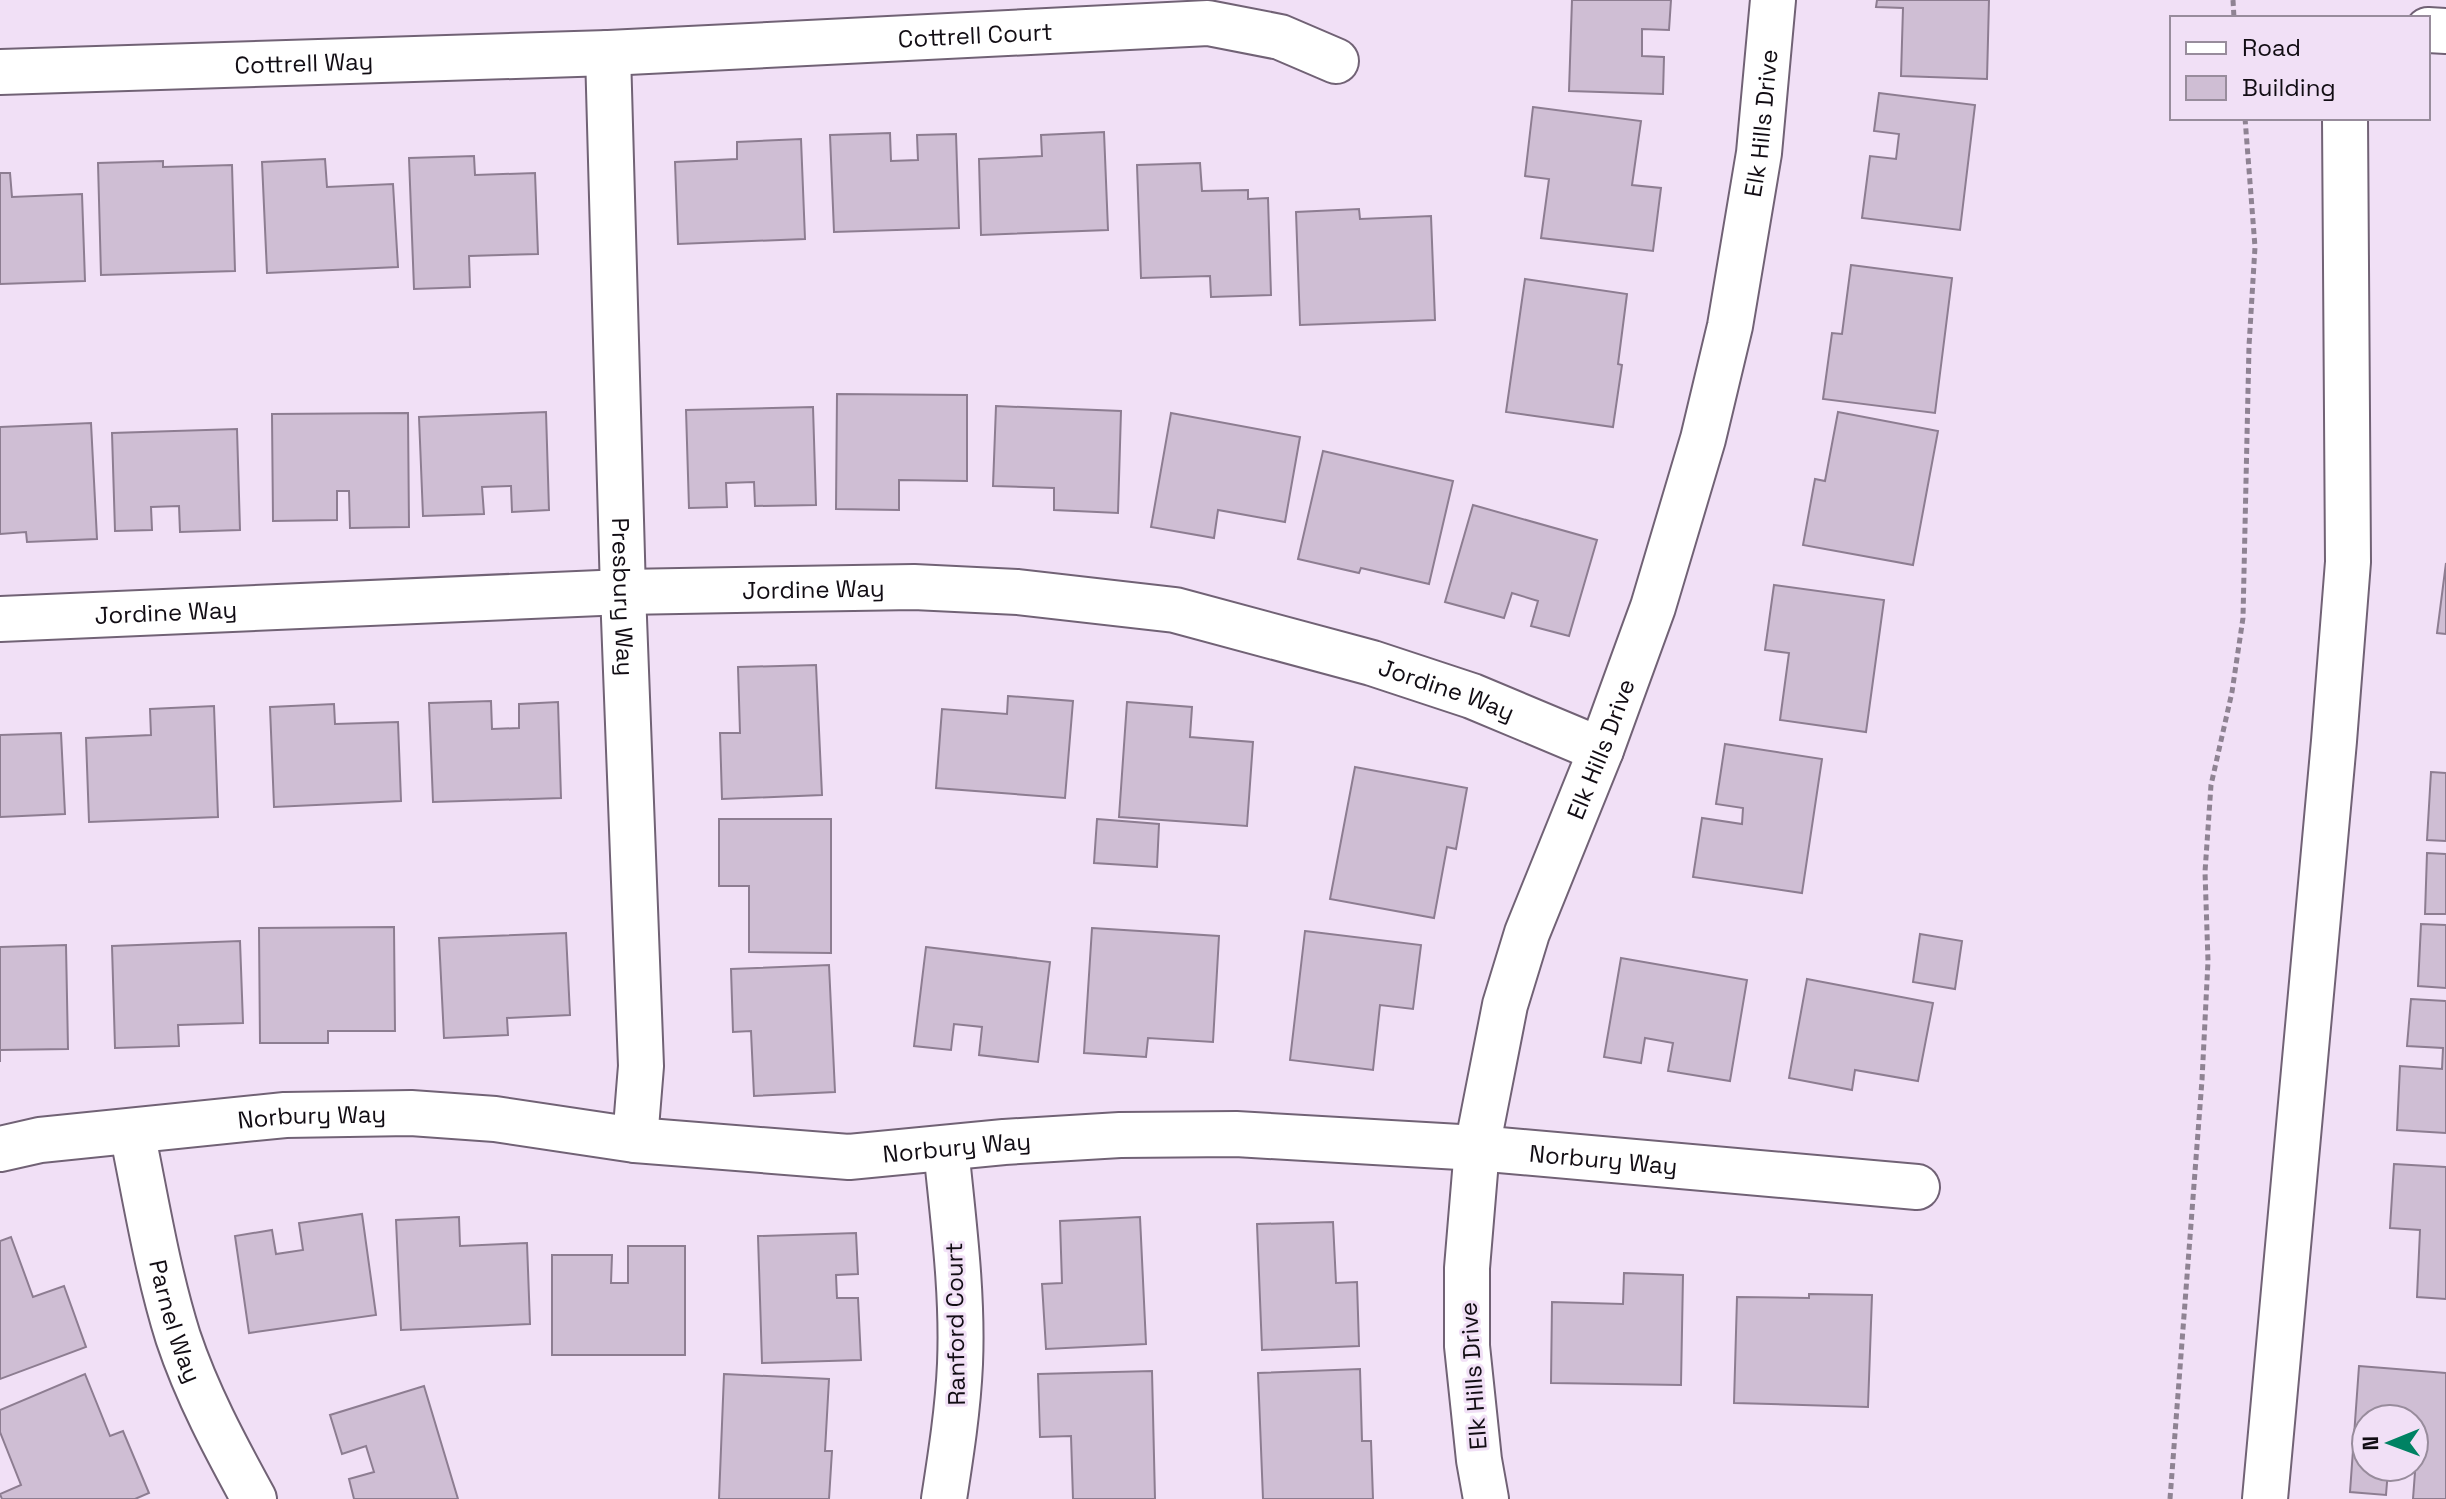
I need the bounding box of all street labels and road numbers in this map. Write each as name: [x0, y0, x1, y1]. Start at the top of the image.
street label: Cottrell Court: [897, 15, 1053, 54]
street label: Cottrell Way: [234, 45, 374, 80]
street label: Elk Hills Drive: [1736, 48, 1784, 199]
street label: Presbury Way: [605, 517, 642, 677]
street label: Jordine Way: [742, 572, 885, 605]
street label: Jordine Way: [94, 593, 238, 630]
street label: Jordine Way: [1375, 651, 1520, 728]
street label: Elk Hills Drive: [1559, 674, 1641, 824]
street label: Norbury Way: [236, 1098, 386, 1135]
street label: Norbury Way: [881, 1125, 1032, 1169]
street label: Norbury Way: [1528, 1137, 1679, 1181]
street label: Ranford Court: [938, 1242, 972, 1406]
street label: Parnel Way: [143, 1257, 209, 1387]
street label: Elk Hills Drive: [1452, 1301, 1494, 1451]

